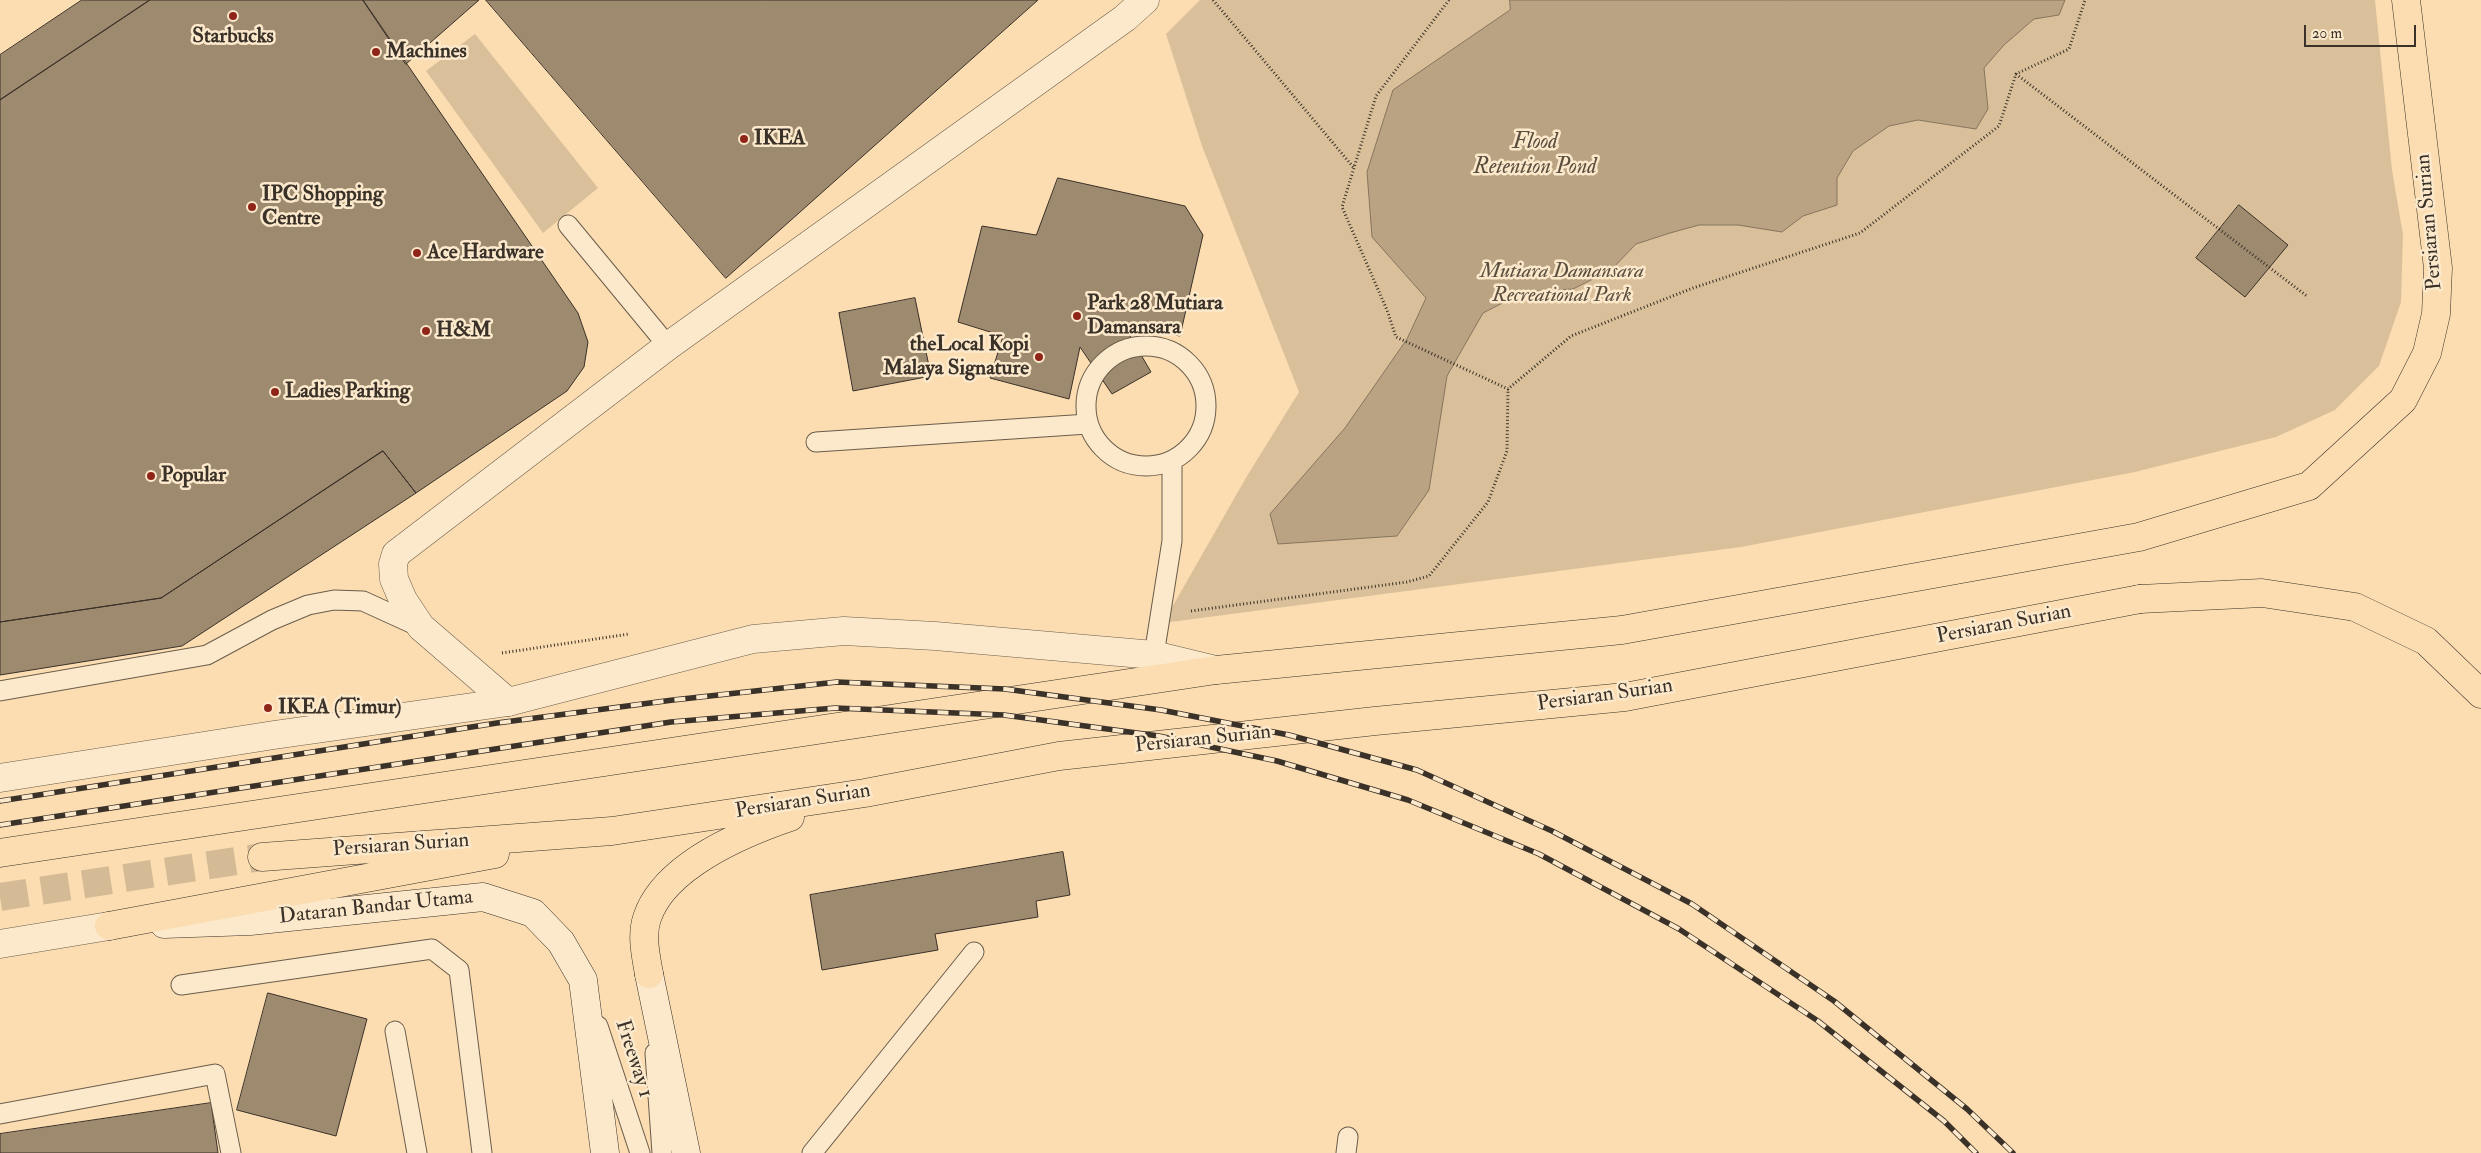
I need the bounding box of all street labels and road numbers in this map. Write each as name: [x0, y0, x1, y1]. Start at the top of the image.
street label: Persiaran Surian: [2411, 153, 2449, 291]
street label: Persiaran Surian: [1934, 600, 2074, 650]
street label: Persiaran Surian: [1536, 674, 1674, 718]
street label: Persiaran Surian: [1134, 720, 1272, 760]
street label: Persiaran Surian: [733, 779, 873, 825]
street label: Persiaran Surian: [332, 829, 470, 863]
street label: Dataran Bandar Utama: [278, 885, 474, 931]
street label: Freeway 1: [609, 1017, 657, 1101]

